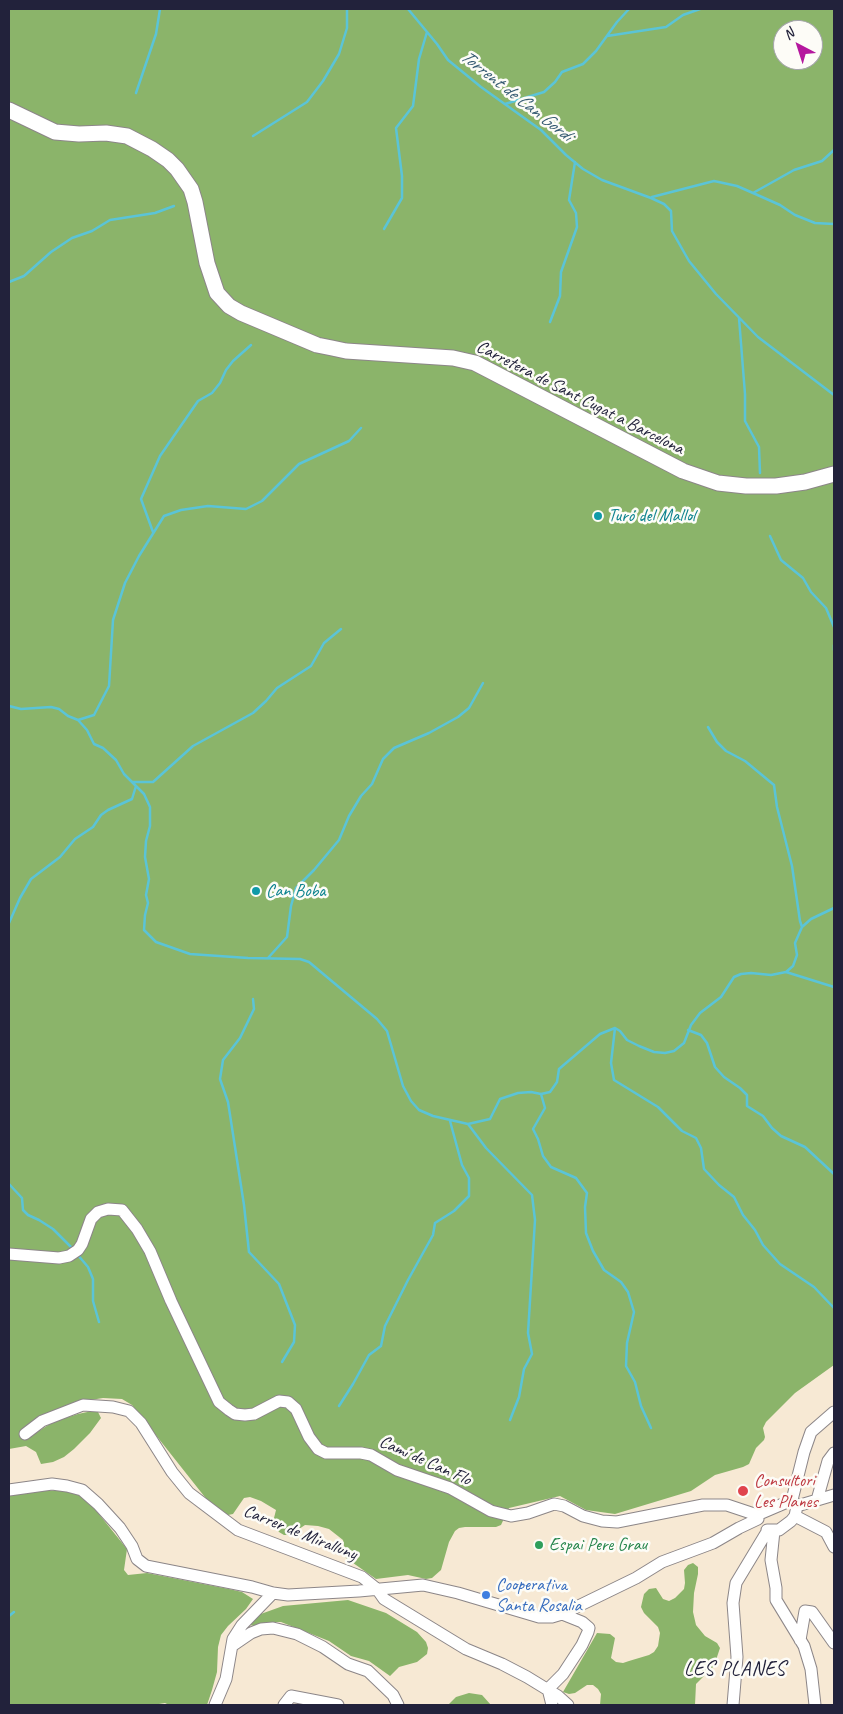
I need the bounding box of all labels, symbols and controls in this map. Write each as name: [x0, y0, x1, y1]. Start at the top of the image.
north arrow: [773, 20, 823, 70]
text: N: [780, 25, 797, 43]
water label: Torrent de Can Gordi: [456, 45, 576, 147]
street label: Carretera de Sant Cugat a Barcelona: [473, 336, 687, 460]
place label: Turó del Mallol: [608, 505, 695, 527]
marker: Turó del Mallol: [592, 510, 604, 522]
place label: Can Boba: [266, 880, 326, 902]
marker: Can Boba: [250, 885, 262, 897]
street label: Camí de Can Flo: [376, 1431, 474, 1491]
place label: Consultori Les Planes: [754, 1470, 818, 1512]
marker: Consultori Les Planes: [736, 1484, 750, 1498]
street label: Carrer de Miralluny: [240, 1500, 360, 1566]
place label: Espai Pere Grau: [549, 1534, 647, 1556]
marker: Espai Pere Grau: [533, 1539, 545, 1551]
place label: Cooperativa Santa Rosalia: [496, 1574, 582, 1616]
marker: Cooperativa Santa Rosalia: [480, 1589, 492, 1601]
district label: LES PLANES: [683, 1658, 787, 1682]

